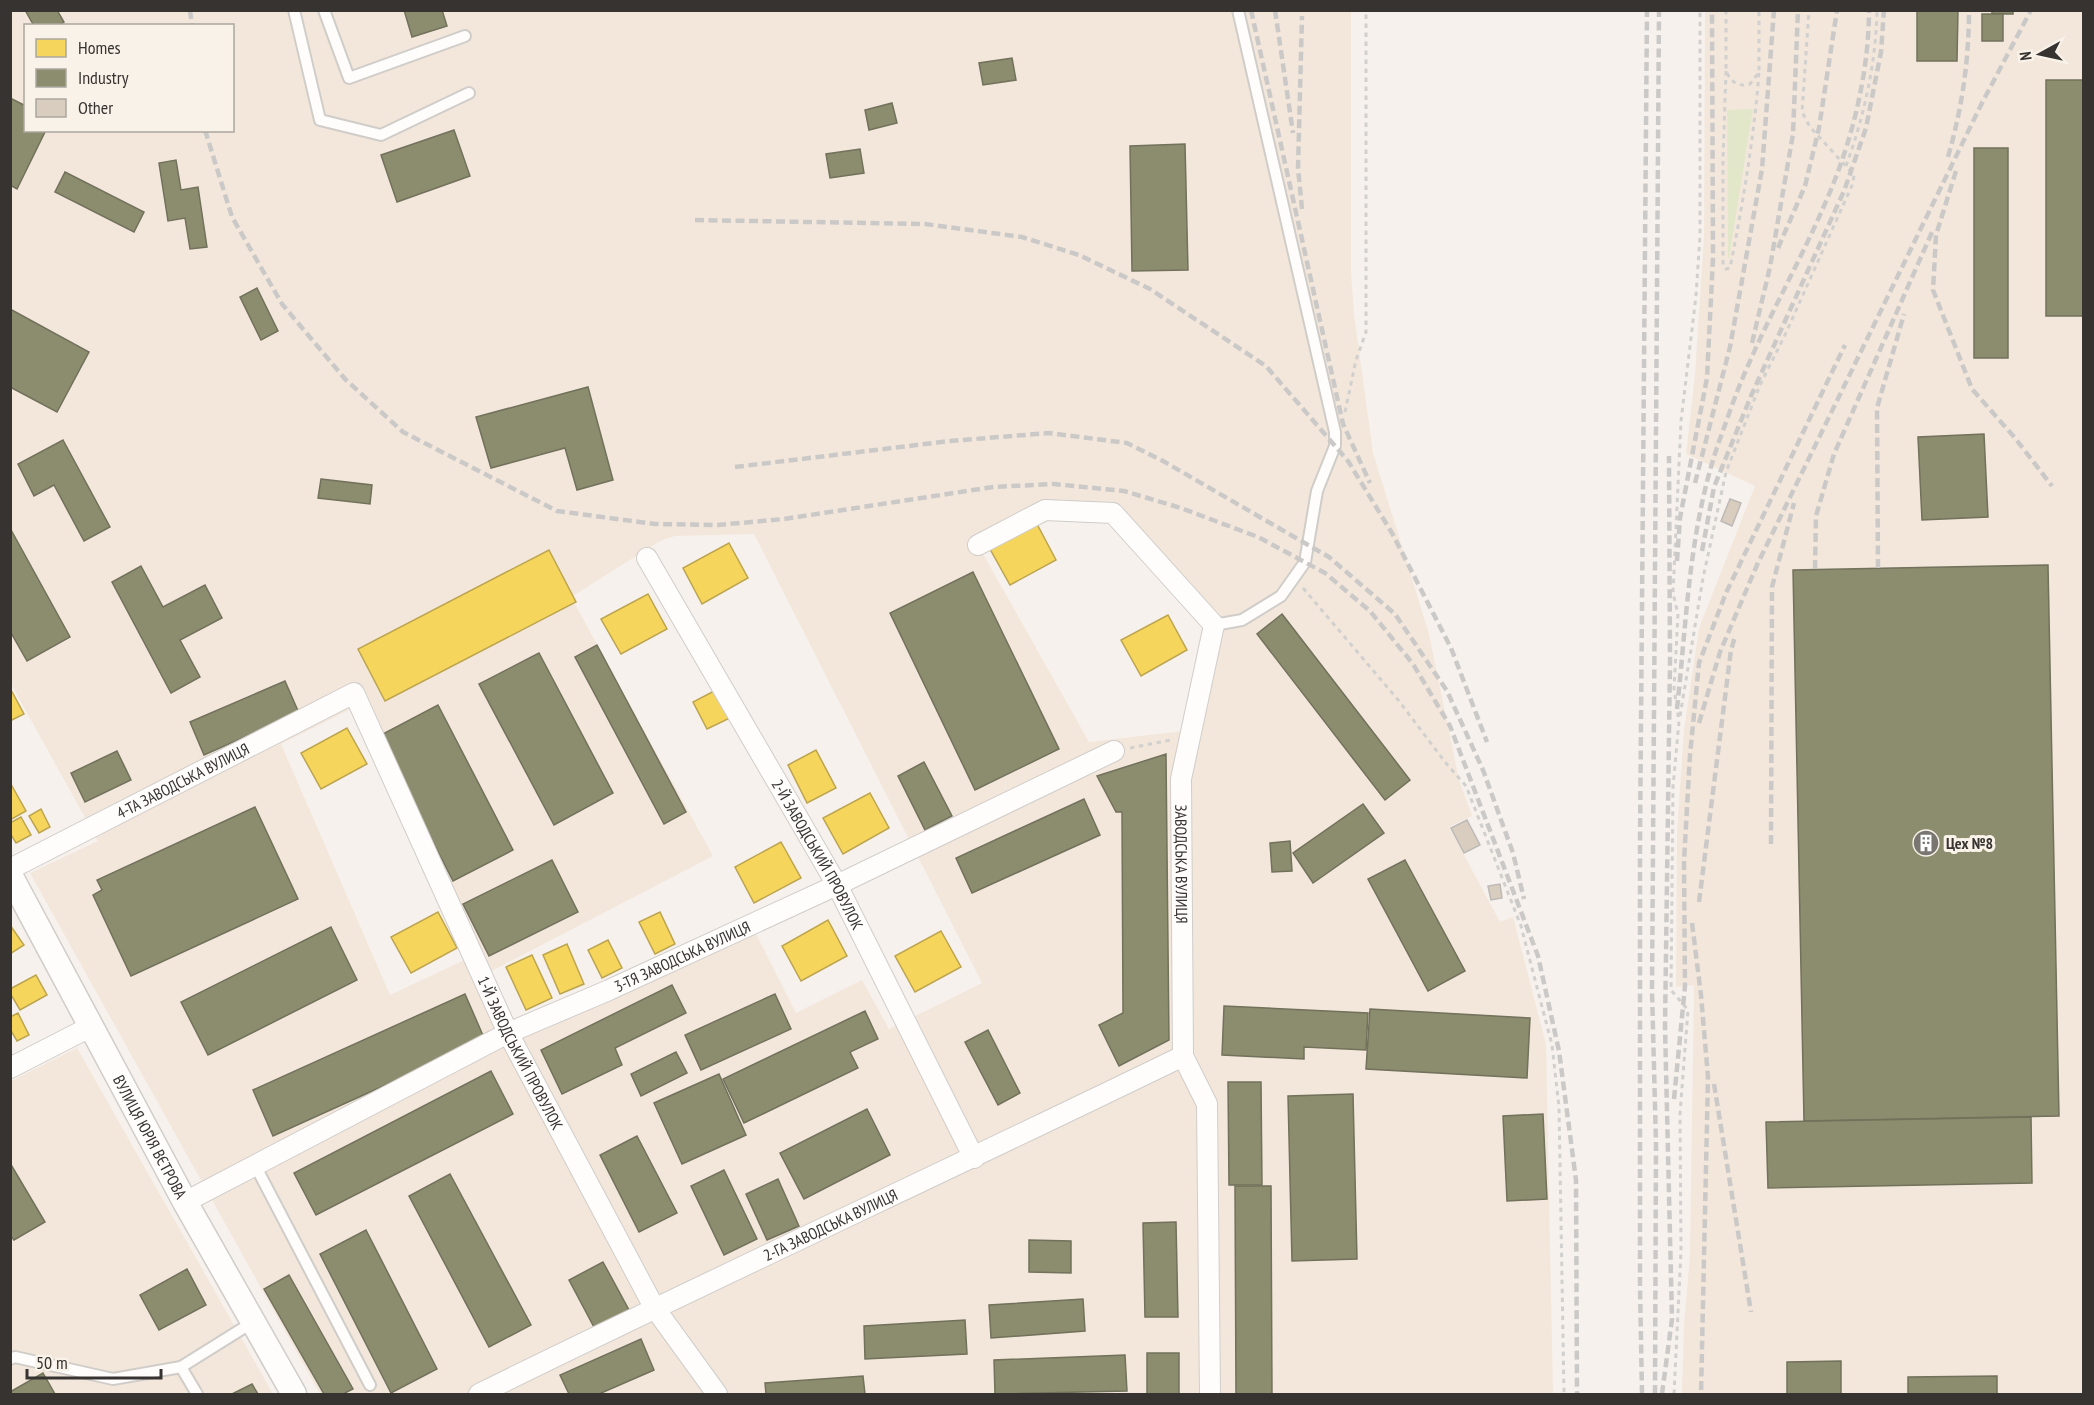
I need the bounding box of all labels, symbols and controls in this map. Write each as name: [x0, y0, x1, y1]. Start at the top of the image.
legend: [24, 24, 234, 132]
north arrow: [2010, 24, 2070, 84]
text: Homes: [78, 36, 121, 59]
text: N: [2015, 50, 2036, 62]
text: Industry: [78, 66, 129, 89]
text: Other: [78, 96, 113, 119]
street label: 4-ТА ЗАВОДСЬКА ВУЛИЦЯ: [113, 738, 252, 823]
street label: 2-Й ЗАВОДСЬКИЙ ПРОВУЛОК: [768, 775, 868, 933]
street label: ЗАВОДСЬКА ВУЛИЦЯ: [1171, 804, 1192, 924]
building icon: Цех №8: [1911, 828, 1941, 858]
place label: Цех №8: [1946, 833, 1993, 853]
street label: 3-ТЯ ЗАВОДСЬКА ВУЛИЦЯ: [611, 916, 753, 996]
street label: 1-Й ЗАВОДСЬКИЙ ПРОВУЛОК: [474, 973, 568, 1133]
street label: ВУЛИЦЯ ЮРІЯ ВЄТРОВА: [109, 1072, 192, 1203]
street label: 2-ГА ЗАВОДСЬКА ВУЛИЦЯ: [760, 1184, 901, 1265]
scale bar: [27, 1342, 160, 1380]
text: 50 m: [36, 1351, 68, 1374]

